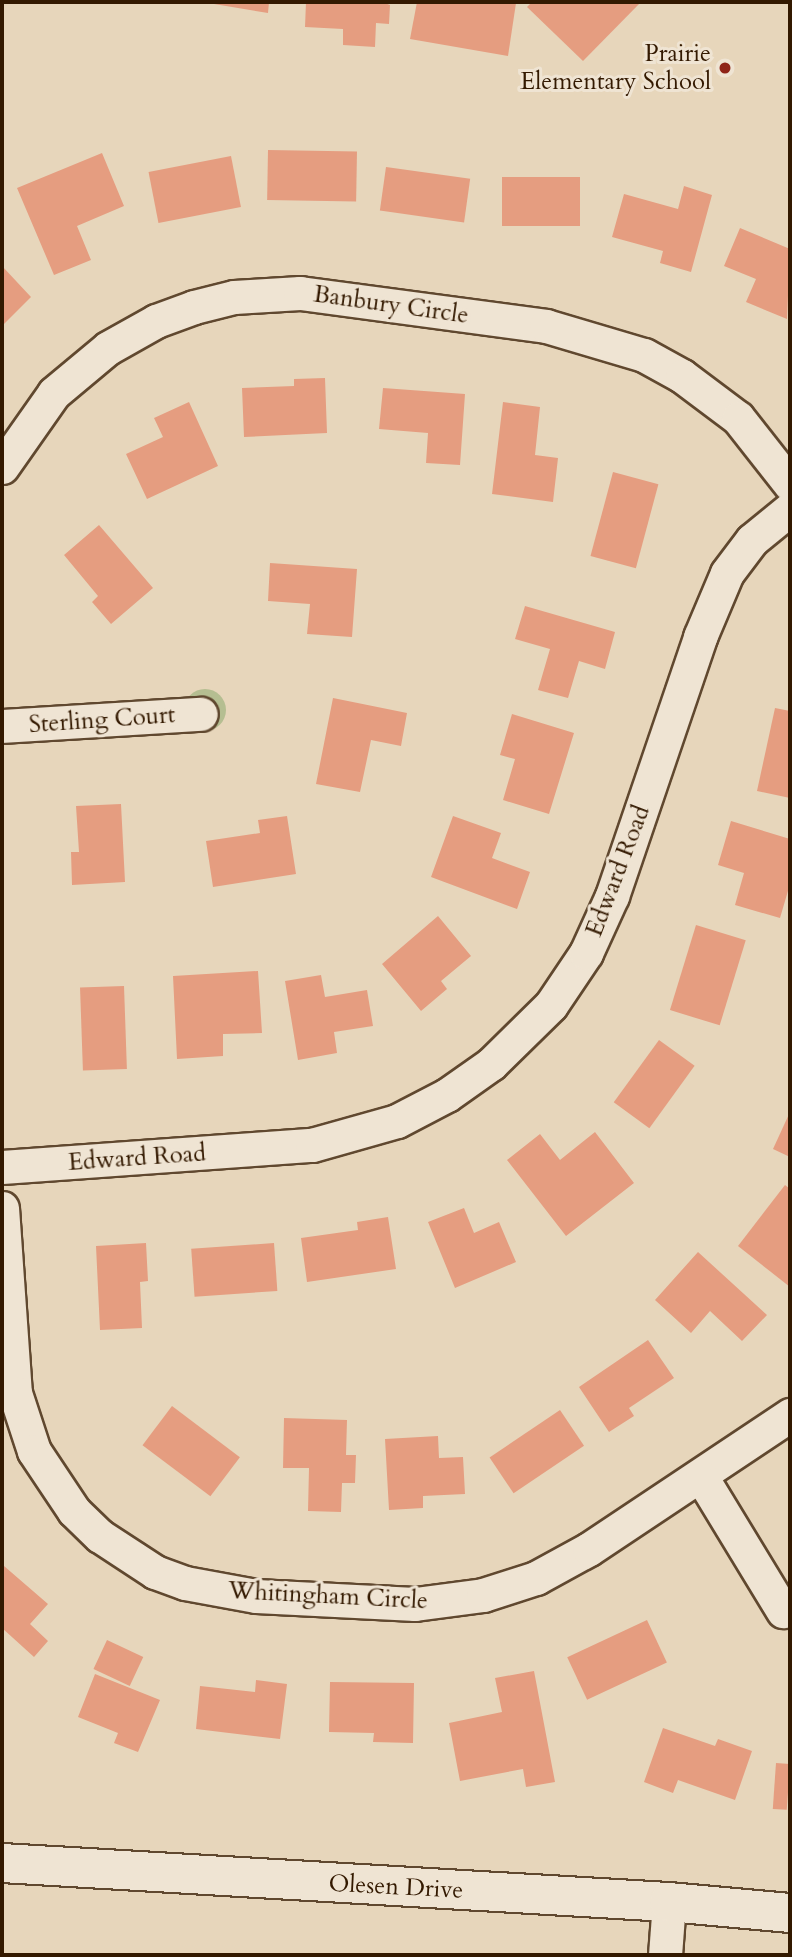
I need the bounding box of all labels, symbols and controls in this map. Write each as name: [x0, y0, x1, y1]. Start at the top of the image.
place label: Prairie Elementary School: [520, 40, 711, 96]
marker: Prairie Elementary School: [717, 60, 733, 76]
street label: Banbury Circle: [312, 280, 470, 330]
street label: Sterling Court: [28, 701, 176, 739]
street label: Edward Road: [580, 801, 656, 941]
street label: Edward Road: [67, 1139, 207, 1177]
street label: Whitingham Circle: [227, 1576, 429, 1616]
street label: Olesen Drive: [328, 1869, 464, 1905]

